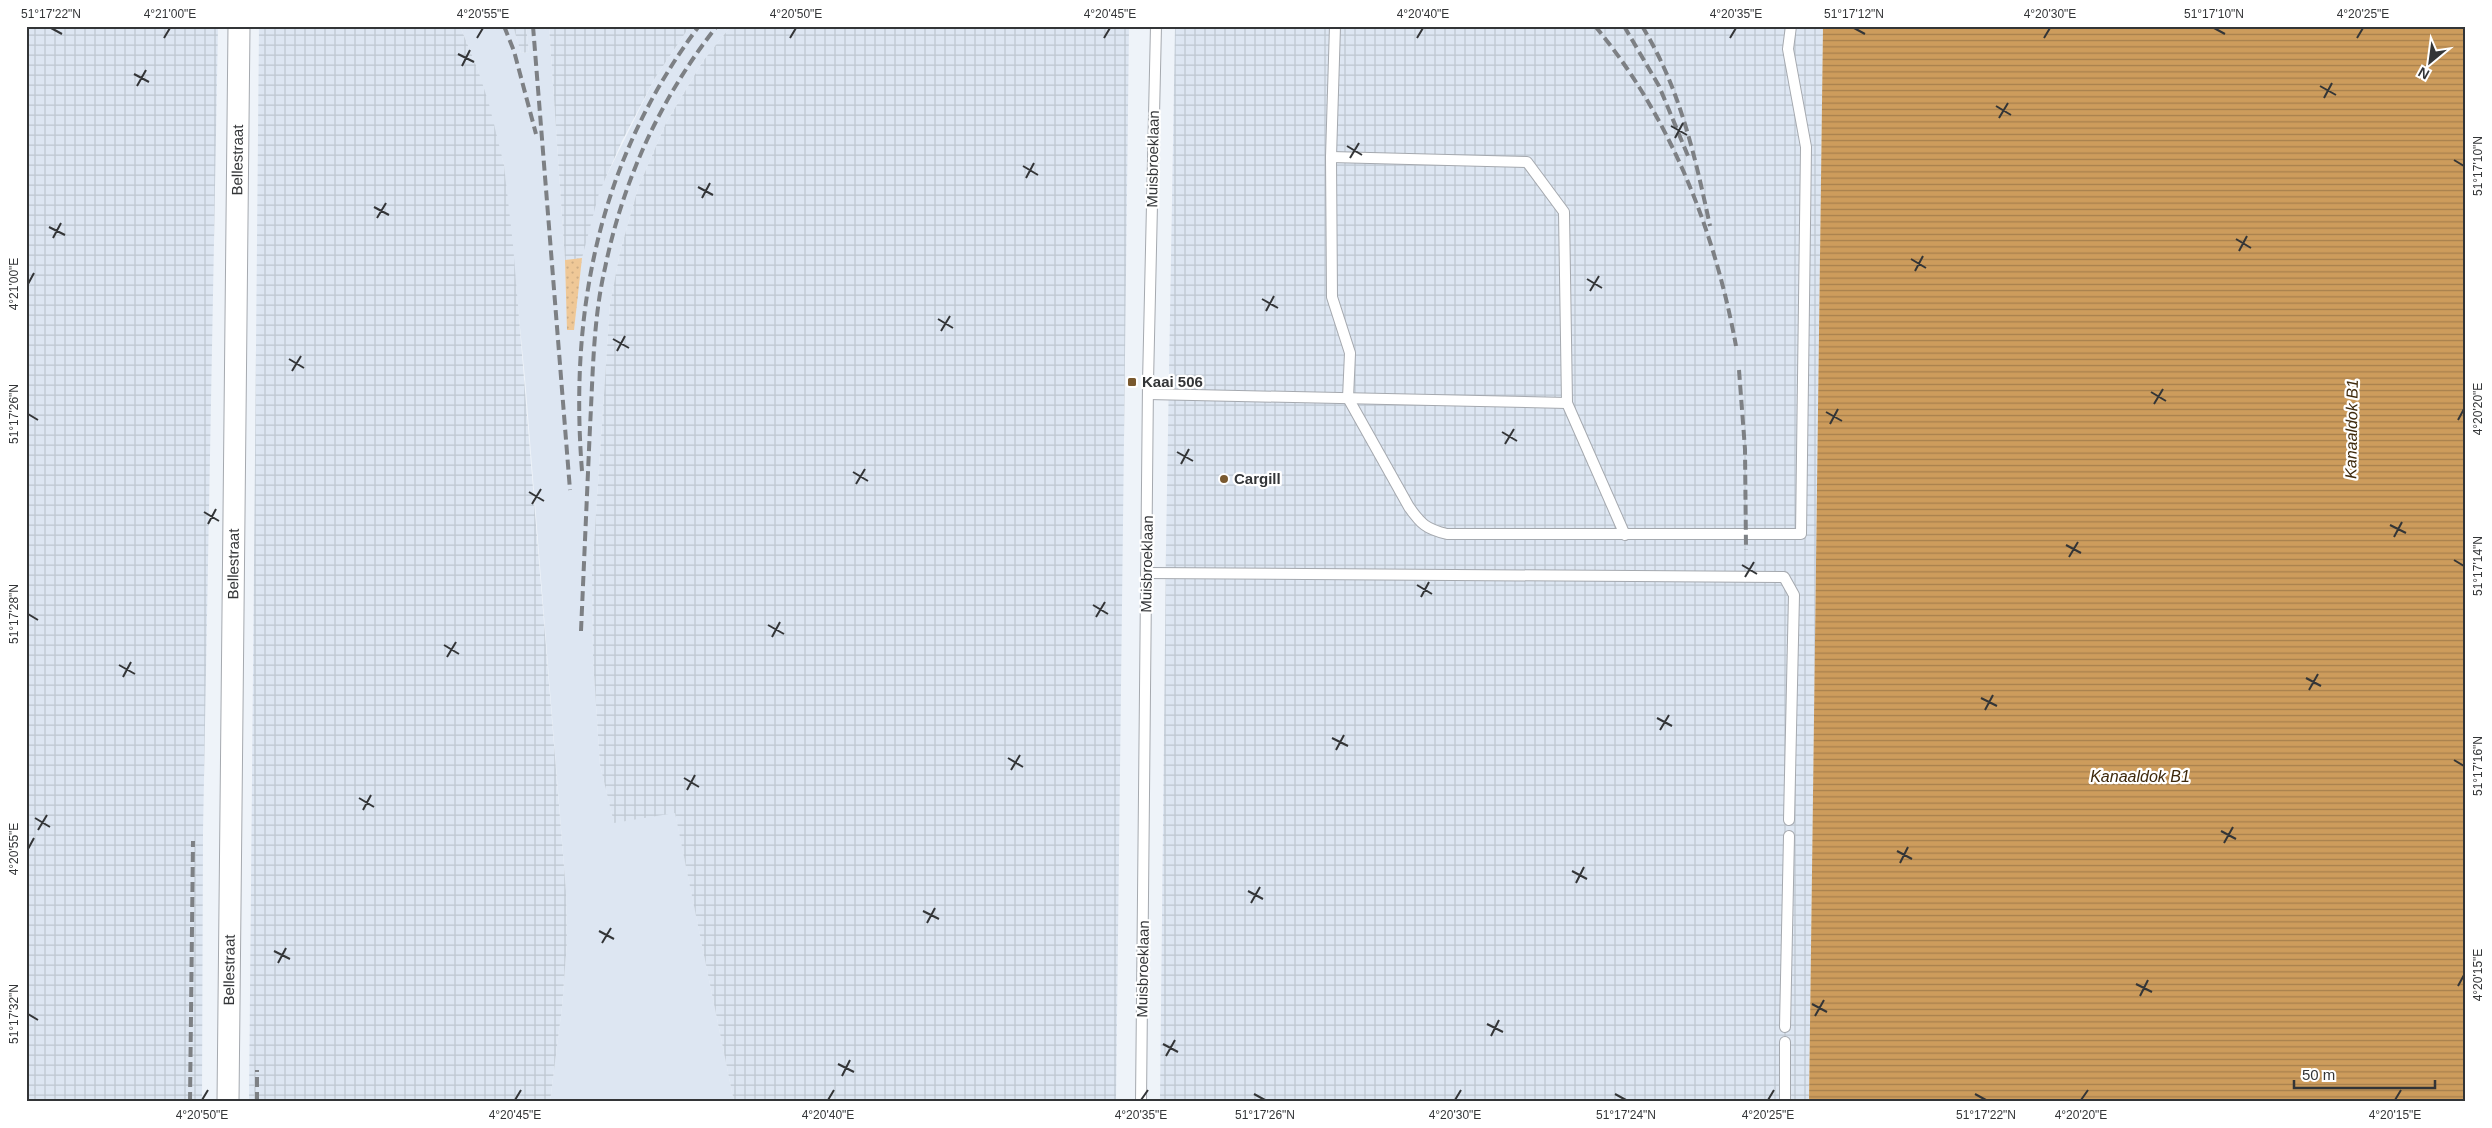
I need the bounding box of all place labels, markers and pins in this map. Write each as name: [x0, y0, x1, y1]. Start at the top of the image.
place label: Kaai 506: [1142, 373, 1203, 390]
marker: Kaai 506: [1126, 376, 1138, 388]
place label: Cargill: [1234, 470, 1281, 487]
marker: Cargill: [1218, 473, 1230, 485]

